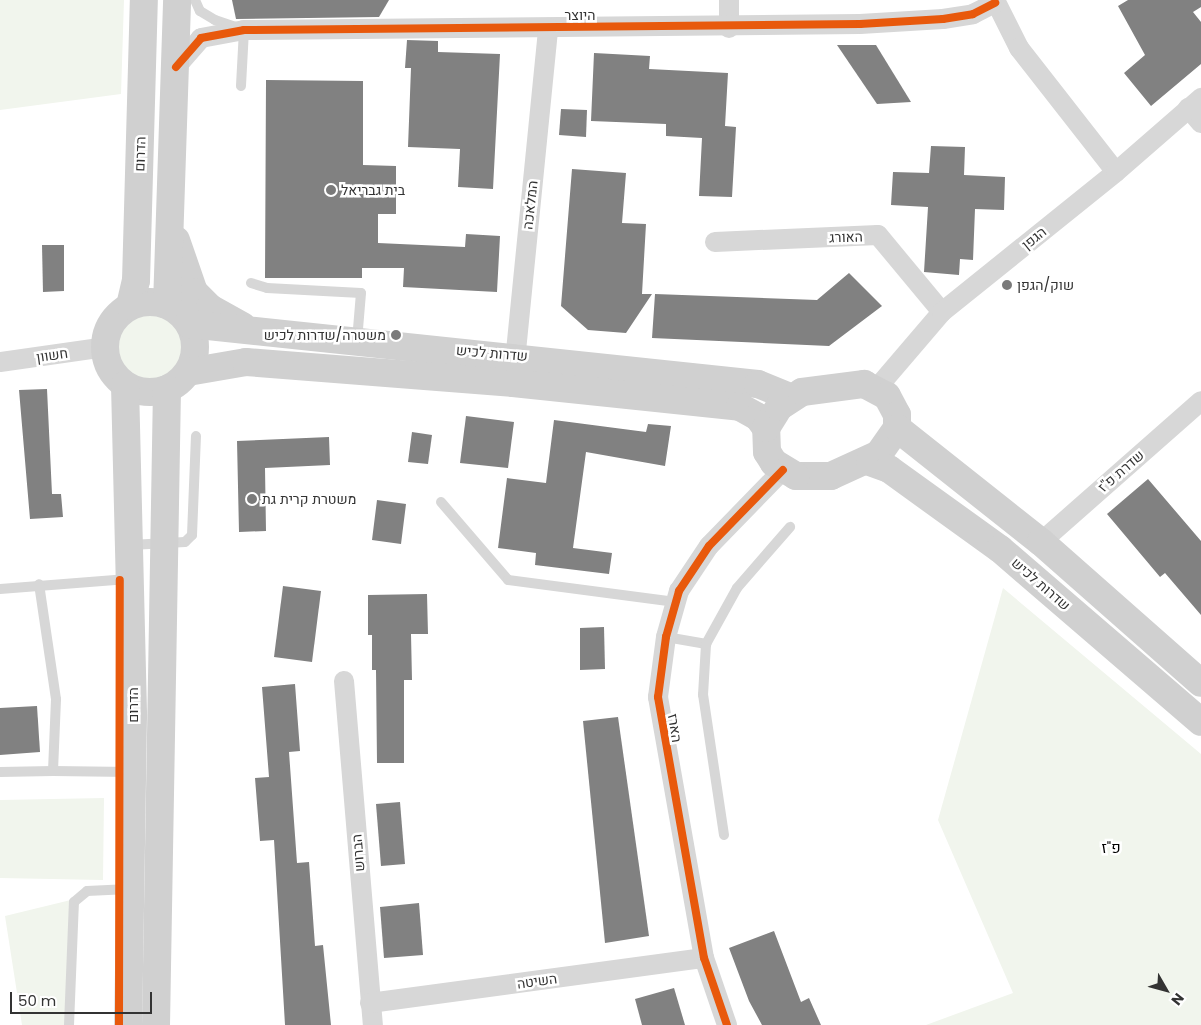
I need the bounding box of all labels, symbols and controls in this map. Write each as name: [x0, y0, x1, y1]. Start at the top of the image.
street label: היוצר: [564, 7, 596, 23]
street label: הדרום: [131, 136, 149, 172]
street label: המלאכה: [519, 180, 541, 230]
place label: בית גבריאל: [341, 182, 405, 198]
marker: בית גבריאל: [325, 184, 337, 196]
street label: הגפן: [1018, 223, 1050, 253]
street label: האורג: [829, 228, 863, 246]
place label: שוק/הגפן: [1017, 277, 1074, 293]
marker: שוק/הגפן: [1001, 279, 1013, 291]
place label: משטרה/שדרות לכיש: [264, 327, 386, 343]
marker: משטרה/שדרות לכיש: [390, 329, 402, 341]
street label: שדרות לכיש: [455, 341, 529, 365]
street label: חשוון: [35, 344, 69, 366]
street label: שדרת פ"ז: [1095, 446, 1147, 496]
place label: משטרת קרית גת: [262, 491, 356, 507]
marker: משטרת קרית גת: [246, 493, 258, 505]
street label: שדרות לכיש: [1008, 554, 1074, 614]
street label: הדרום: [125, 687, 141, 723]
street label: הארז: [664, 712, 686, 744]
street label: הברוש: [348, 833, 368, 873]
district label: פ"ז: [1101, 839, 1121, 857]
north arrow: [1141, 965, 1191, 1015]
street label: השיטה: [516, 970, 558, 992]
scale bar: [12, 982, 155, 1014]
text: N: [1167, 989, 1189, 1010]
text: 50 m: [18, 990, 56, 1011]

